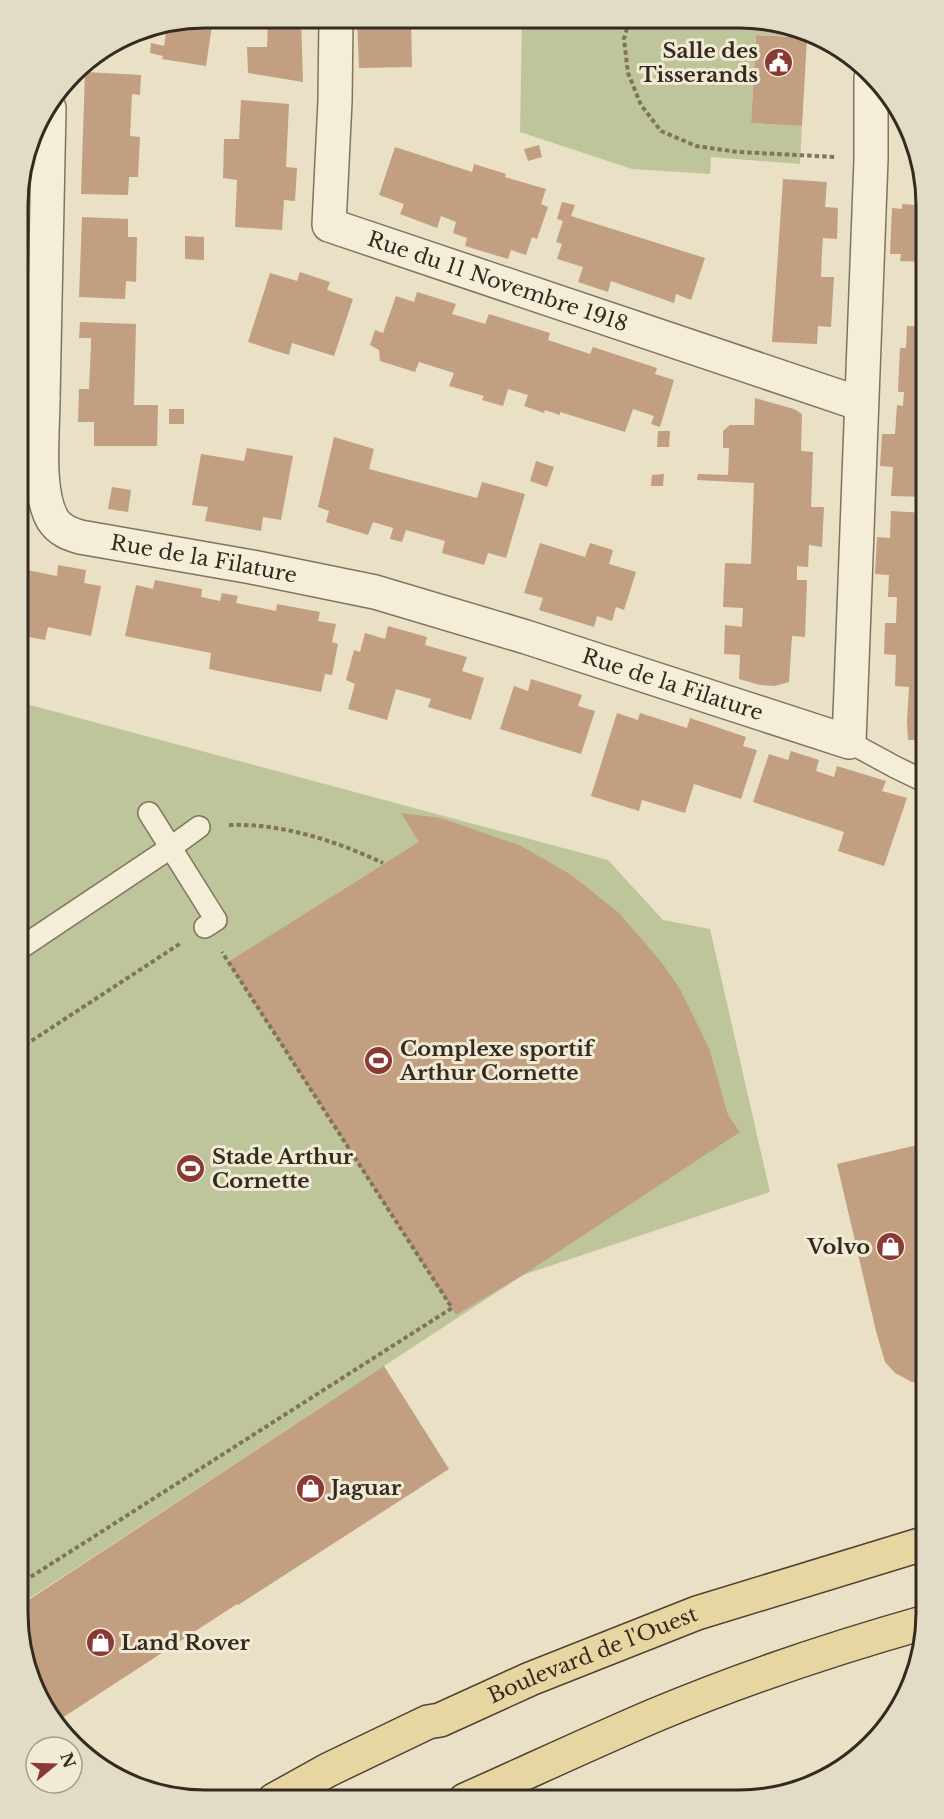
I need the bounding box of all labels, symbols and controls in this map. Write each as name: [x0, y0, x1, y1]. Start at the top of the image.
place label: Salle des Tisserands: [639, 38, 758, 88]
public building icon: Salle des Tisserands: [763, 47, 795, 79]
street label: Rue du 11 Novembre 1918: [364, 226, 631, 338]
street label: Rue de la Filature: [109, 530, 299, 589]
street label: Rue de la Filature: [579, 643, 766, 726]
place label: Complexe sportif Arthur Cornette: [399, 1036, 596, 1086]
sports icon: Complexe sportif Arthur Cornette: [363, 1045, 395, 1077]
place label: Stade Arthur Cornette: [212, 1144, 354, 1194]
sports icon: Stade Arthur Cornette: [175, 1153, 207, 1185]
shop icon: Volvo: [875, 1231, 907, 1263]
place label: Volvo: [806, 1234, 870, 1260]
shop icon: Jaguar: [294, 1472, 326, 1504]
place label: Jaguar: [327, 1475, 402, 1501]
street label: Boulevard de l'Ouest: [484, 1601, 701, 1709]
shop icon: Land Rover: [84, 1627, 116, 1659]
place label: Land Rover: [121, 1630, 251, 1656]
north arrow: [24, 1735, 84, 1795]
text: N: [56, 1750, 80, 1770]

